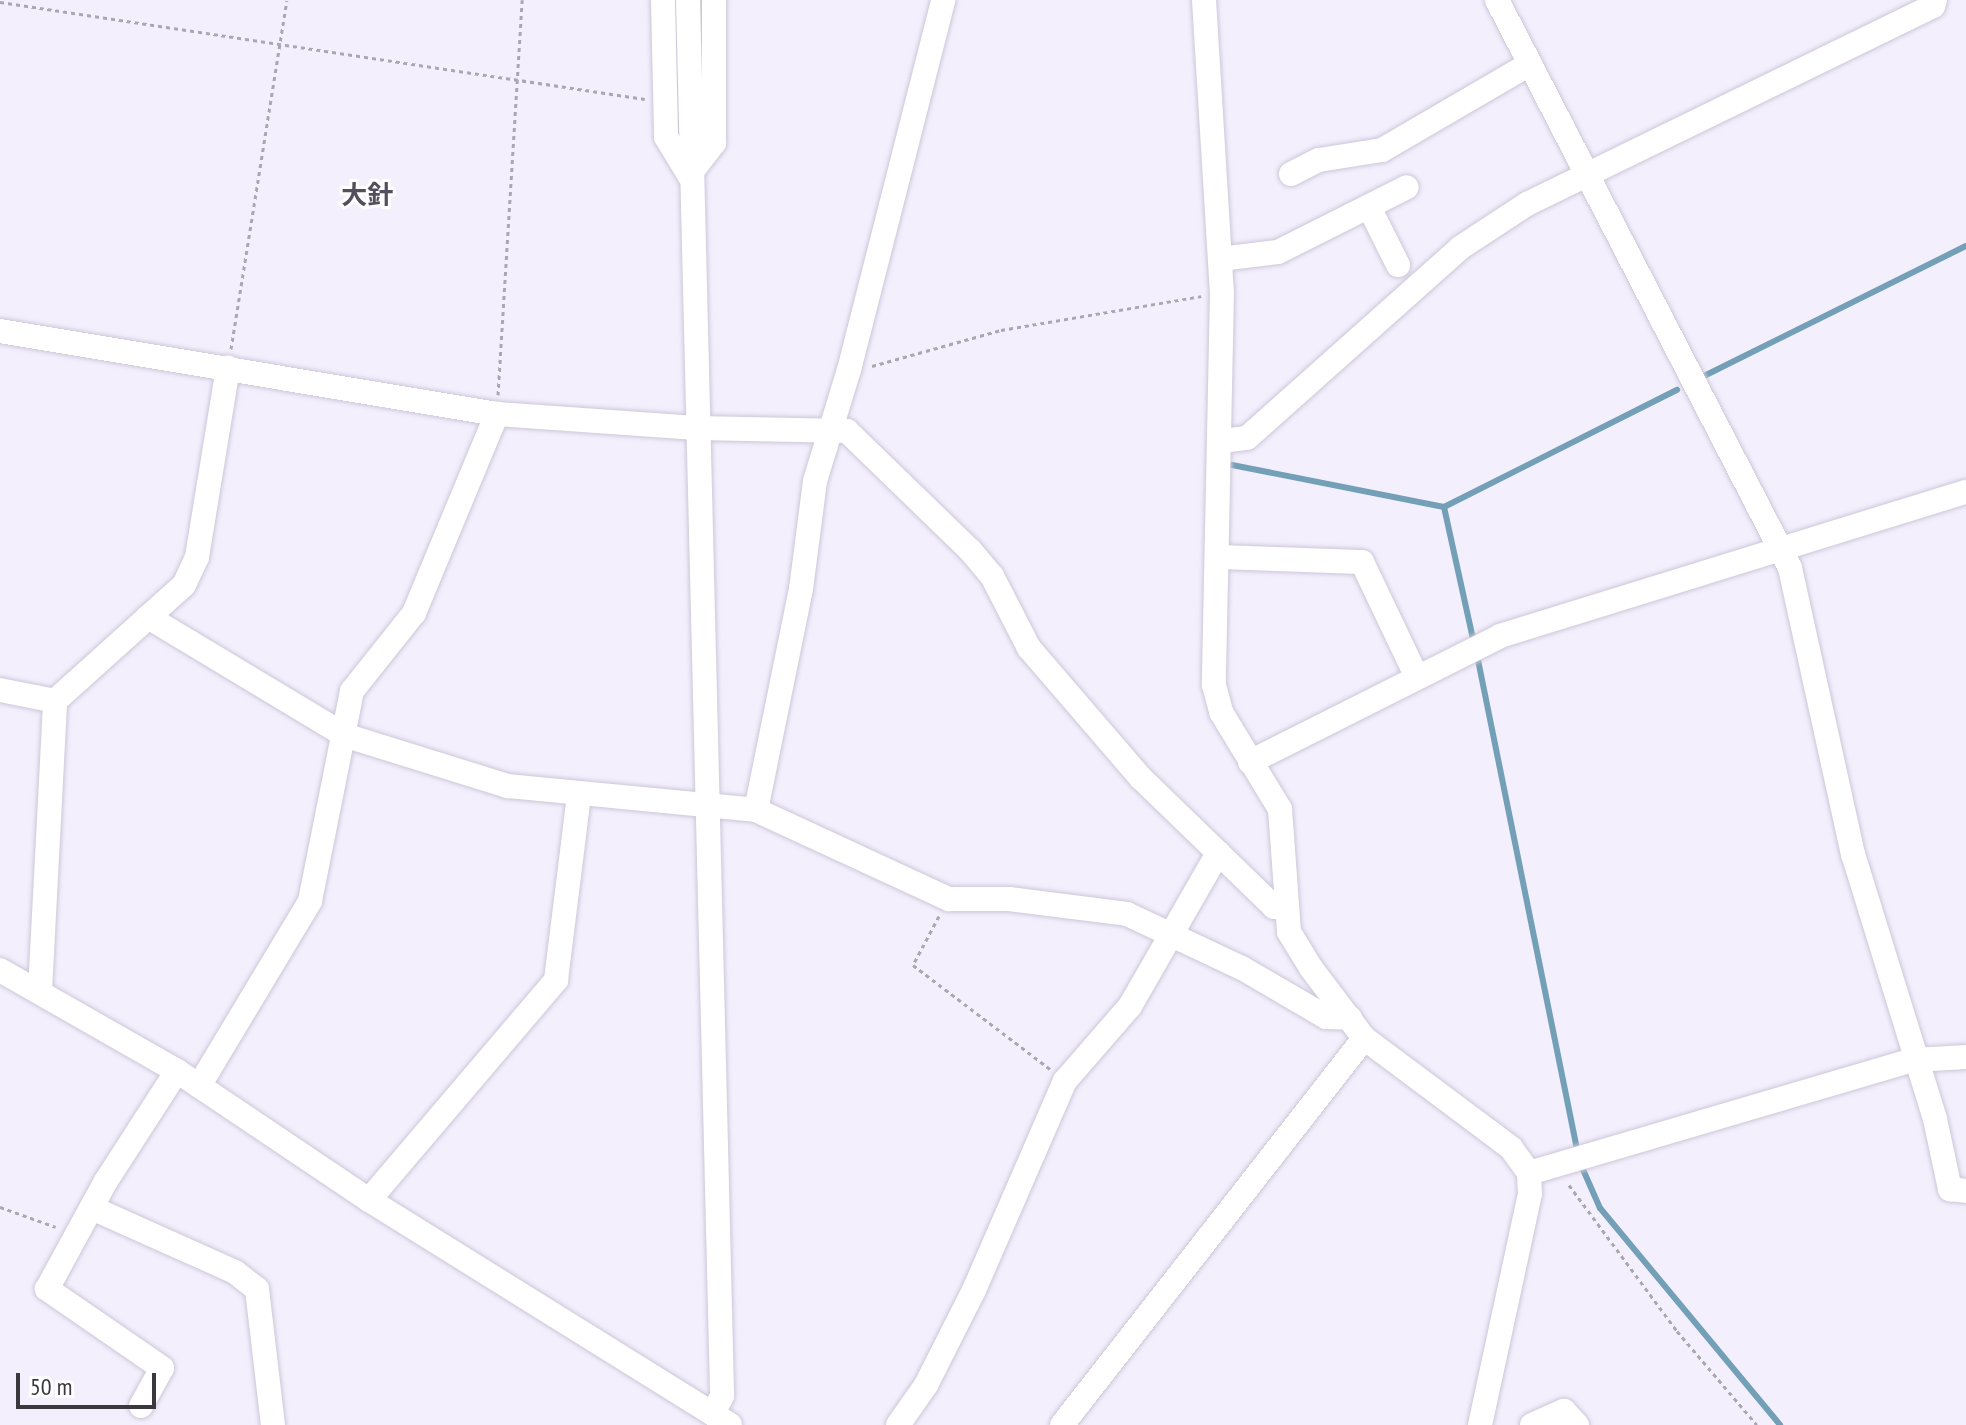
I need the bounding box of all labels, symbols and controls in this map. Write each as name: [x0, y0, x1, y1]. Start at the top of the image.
district label: 大針: [341, 179, 393, 211]
scale bar: [20, 1357, 160, 1407]
text: 50 m: [30, 1371, 72, 1402]

